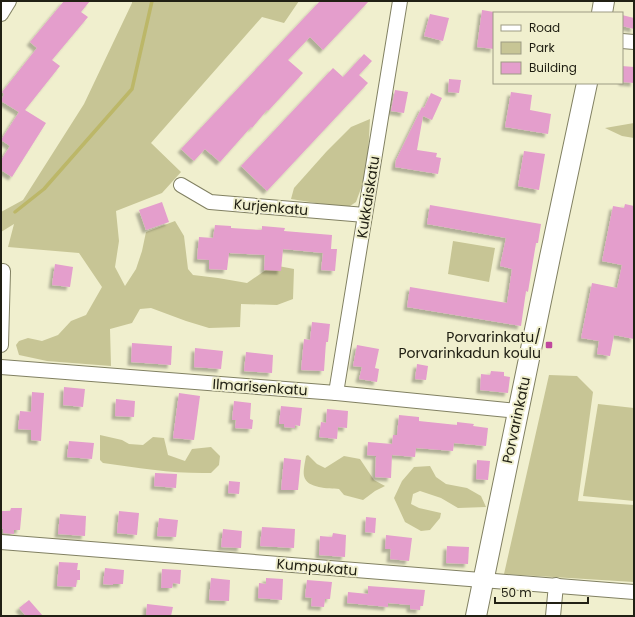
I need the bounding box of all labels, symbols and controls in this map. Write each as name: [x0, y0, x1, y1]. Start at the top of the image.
legend: [493, 12, 623, 84]
text: Road: [529, 19, 560, 36]
text: Park: [529, 39, 556, 56]
text: Building: [529, 59, 577, 76]
street label: Kukkaiskatu: [352, 155, 384, 239]
street label: Kurjenkatu: [233, 194, 309, 220]
place label: Porvarinkatu/ Porvarinkadun koulu: [398, 327, 541, 363]
marker: Porvarinkatu/ Porvarinkadun koulu: [544, 340, 554, 350]
street label: Ilmarisenkatu: [212, 374, 308, 400]
street label: Porvarinkatu: [497, 375, 535, 465]
street label: Kumpukatu: [276, 554, 358, 580]
scale bar: [495, 579, 588, 605]
text: 50 m: [501, 584, 532, 601]

